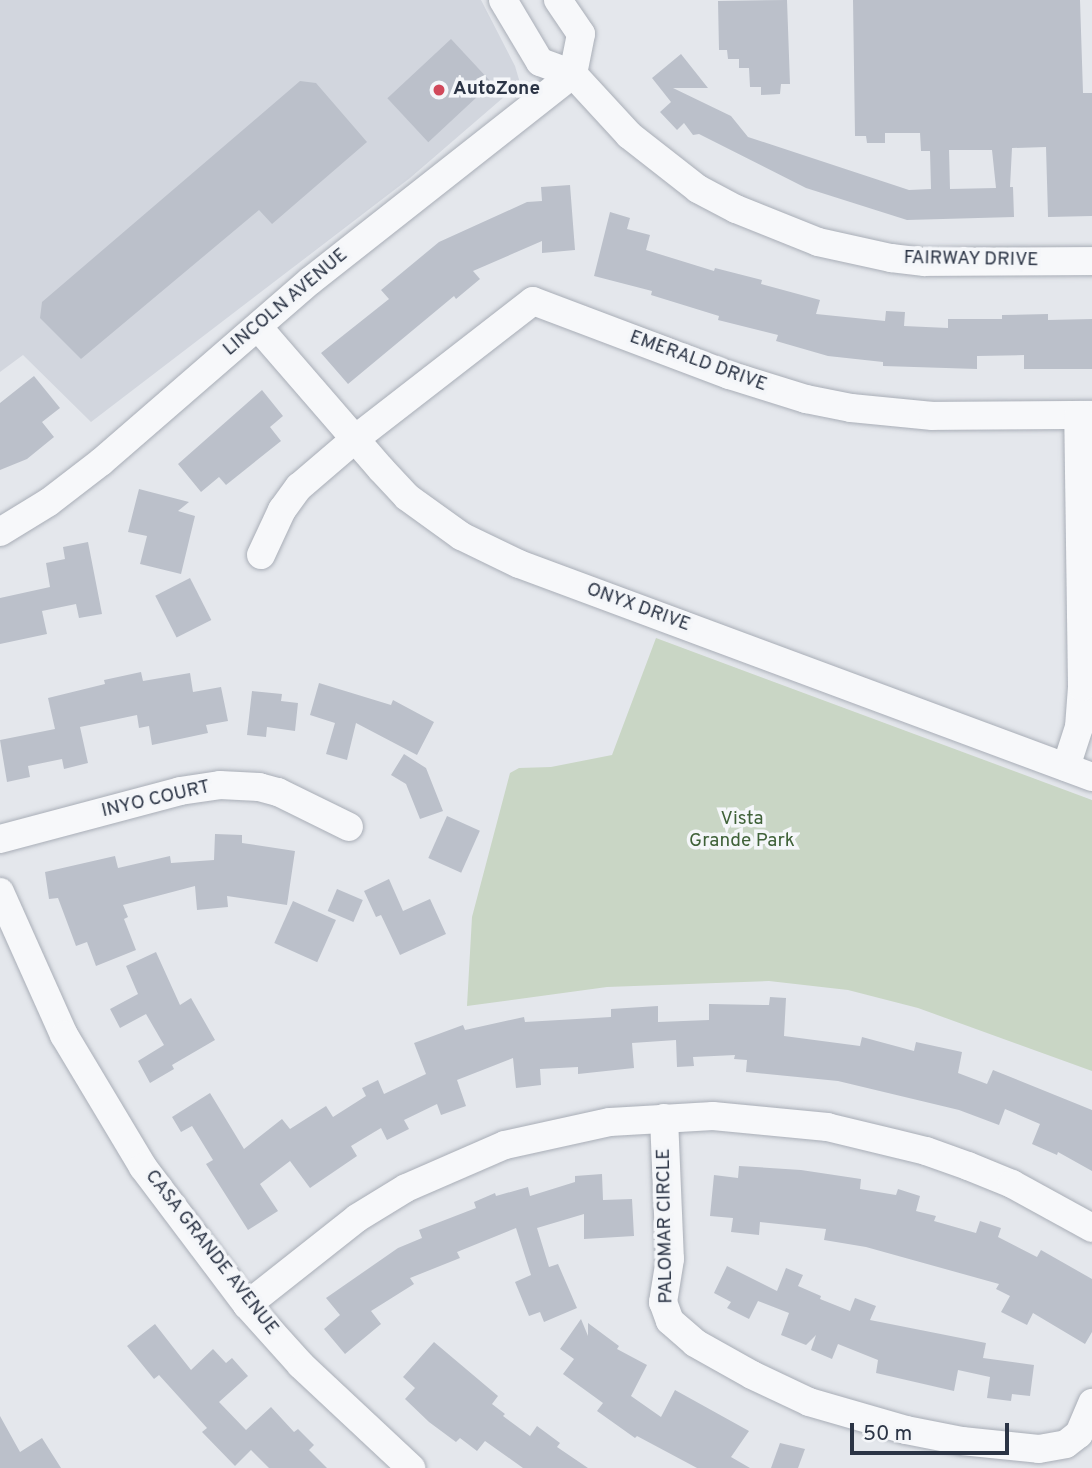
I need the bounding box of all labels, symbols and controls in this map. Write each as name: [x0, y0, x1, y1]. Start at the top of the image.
place label: AutoZone: [453, 79, 540, 101]
marker: AutoZone: [431, 82, 447, 98]
street label: LINCOLN AVENUE: [219, 244, 353, 362]
street label: FAIRWAY DRIVE: [903, 247, 1039, 273]
street label: EMERALD DRIVE: [626, 327, 770, 397]
street label: ONYX DRIVE: [583, 579, 693, 637]
street label: INYO COURT: [99, 776, 213, 824]
park label: Vista Grande Park: [689, 809, 795, 853]
street label: PALOMAR CIRCLE: [653, 1148, 679, 1304]
street label: CASA GRANDE AVENUE: [139, 1165, 283, 1341]
scale bar: [854, 1408, 1013, 1452]
text: 50 m: [863, 1421, 912, 1448]

